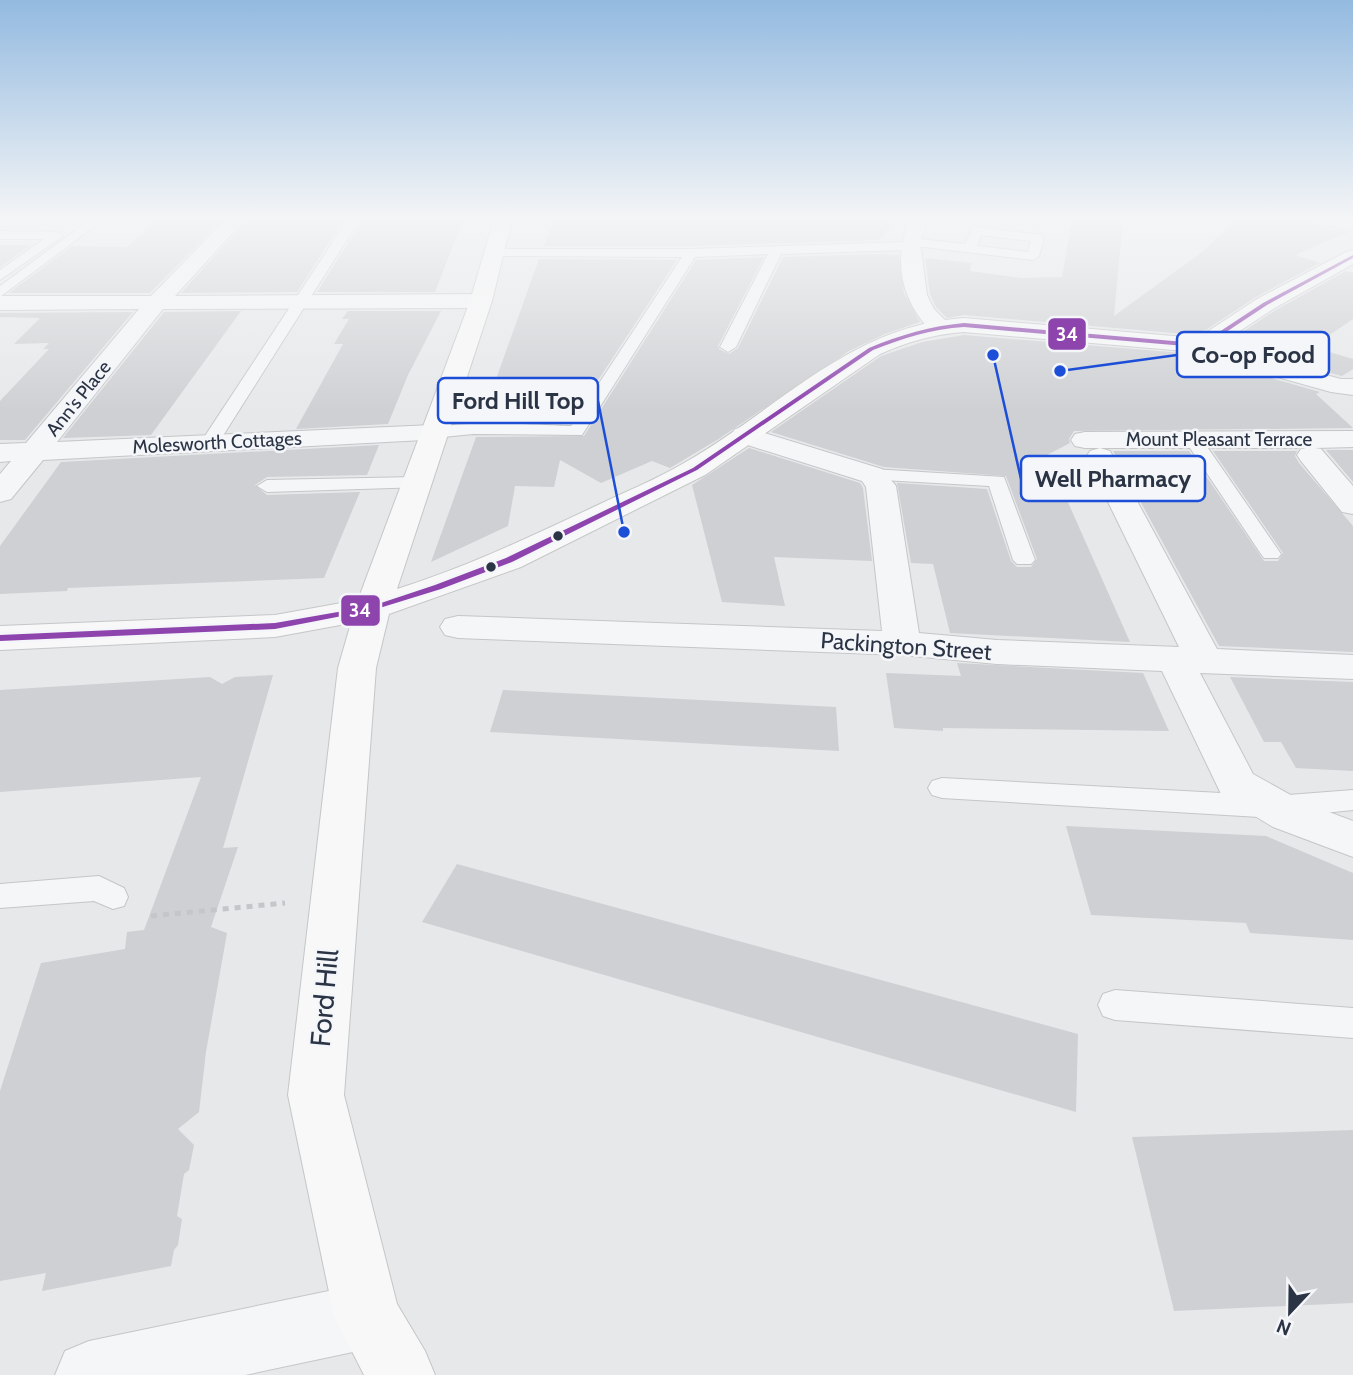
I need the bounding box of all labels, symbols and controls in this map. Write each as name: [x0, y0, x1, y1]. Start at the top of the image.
line badge: 34: [1047, 317, 1087, 351]
text: 34: [1056, 323, 1078, 346]
callout: Co-op Food: [1177, 332, 1329, 377]
text: Co-op Food: [1191, 340, 1315, 369]
street label: Ann's Place: [41, 356, 116, 441]
callout: Ford Hill Top: [438, 378, 598, 423]
text: Ford Hill Top: [452, 386, 584, 415]
street label: Molesworth Cottages: [132, 427, 302, 458]
street label: Mount Pleasant Terrace: [1126, 428, 1313, 451]
callout: Well Pharmacy: [1021, 456, 1205, 501]
text: Well Pharmacy: [1035, 464, 1191, 493]
unlabelled marker: [551, 529, 565, 543]
unlabelled marker: [484, 560, 498, 574]
line badge: 34: [340, 594, 381, 627]
text: 34: [349, 599, 371, 622]
street label: Packington Street: [820, 626, 993, 666]
street label: Ford Hill: [303, 947, 345, 1048]
north arrow: [1255, 1277, 1325, 1347]
text: N: [1273, 1314, 1294, 1340]

